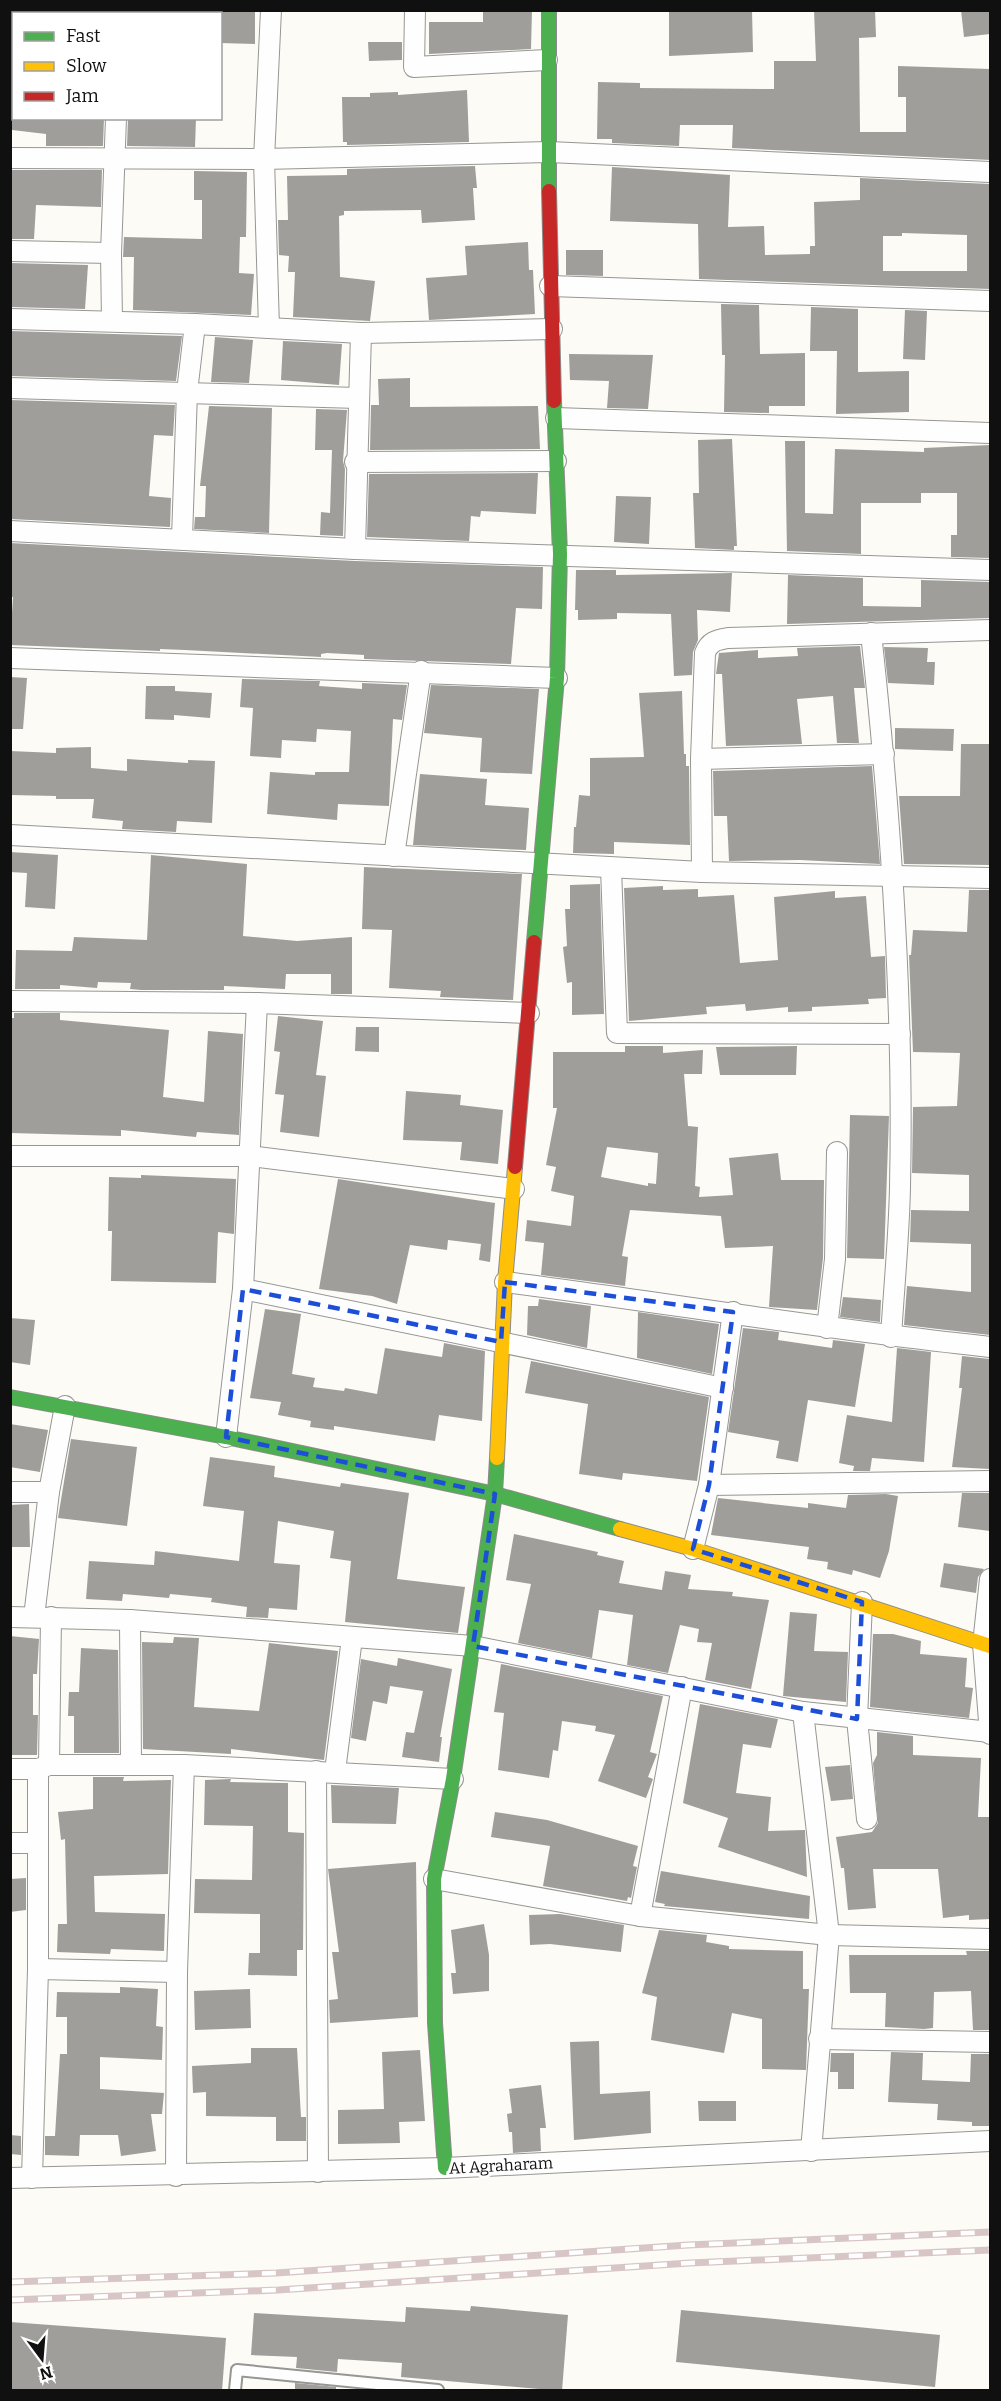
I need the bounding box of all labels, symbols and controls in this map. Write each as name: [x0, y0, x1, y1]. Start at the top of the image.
legend: [12, 12, 222, 120]
text: Fast: [66, 25, 101, 47]
text: Slow: [66, 55, 107, 77]
text: Jam: [65, 85, 99, 107]
street label: At Agraharam: [449, 2153, 553, 2178]
north arrow: [12, 2329, 72, 2389]
text: N: [37, 2362, 55, 2384]

